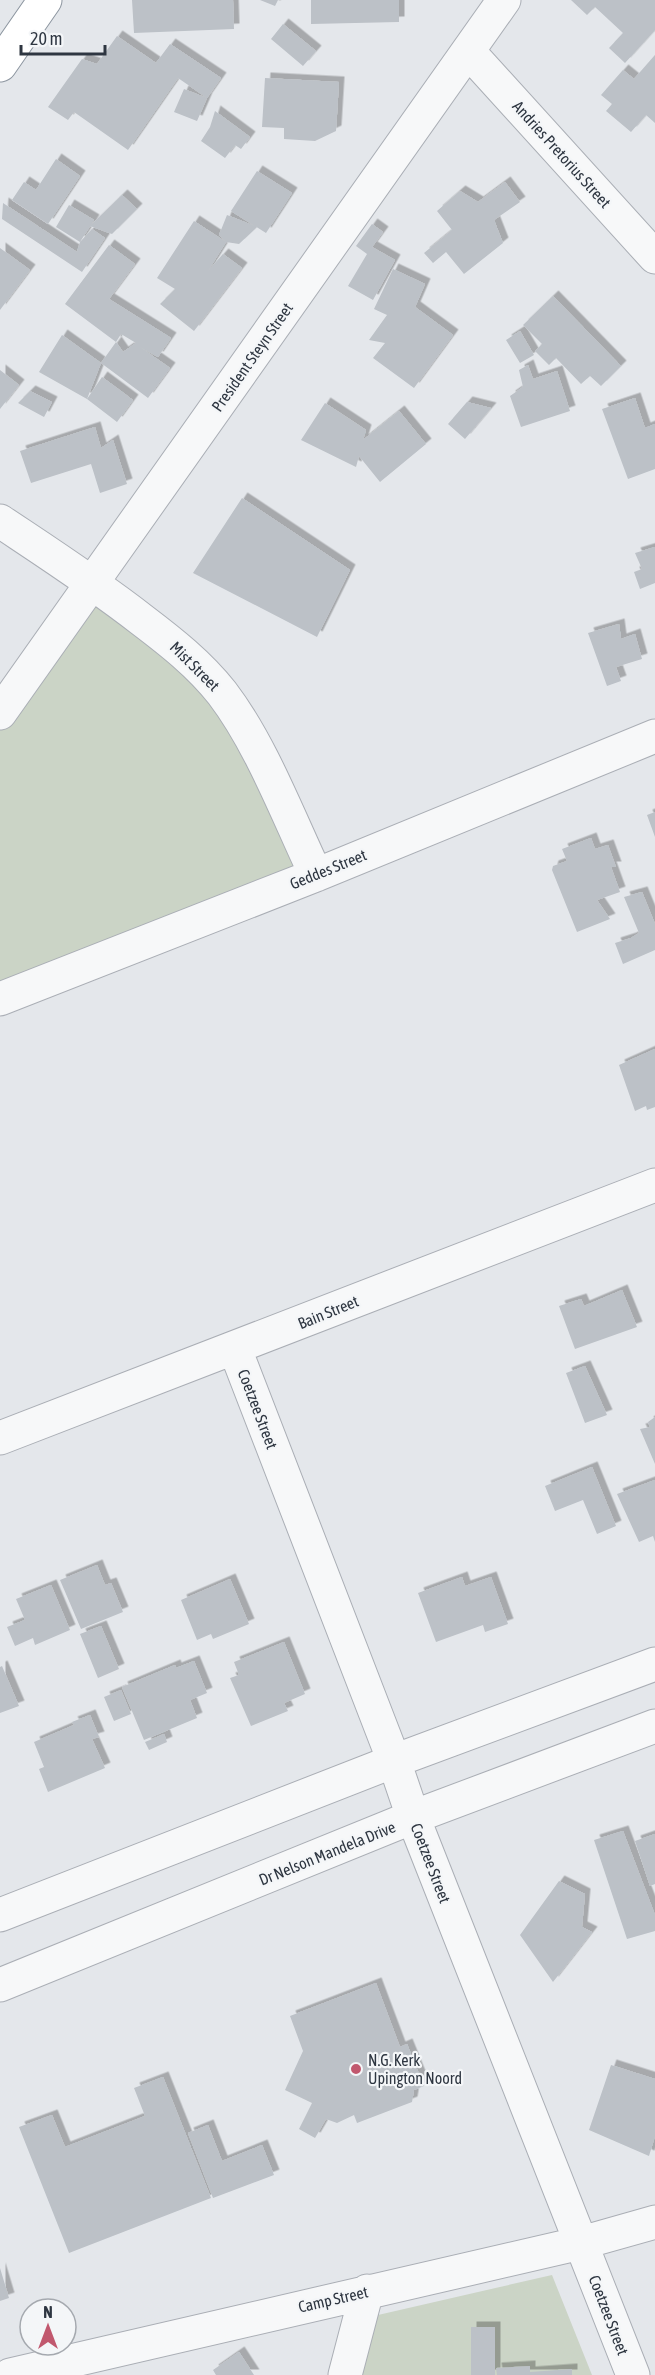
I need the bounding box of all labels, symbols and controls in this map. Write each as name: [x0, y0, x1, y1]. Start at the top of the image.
scale bar: [21, 18, 105, 56]
text: 20 m: [30, 28, 62, 49]
street label: Andries Pretorius Street: [509, 97, 615, 211]
street label: President Steyn Street: [208, 299, 297, 415]
street label: Mist Street: [167, 638, 224, 695]
street label: Geddes Street: [287, 845, 369, 893]
street label: Bain Street: [295, 1292, 361, 1332]
street label: Coetzee Street: [235, 1367, 282, 1452]
street label: Dr Nelson Mandela Drive: [256, 1817, 398, 1889]
street label: Coetzee Street: [408, 1821, 455, 1906]
place label: N.G. Kerk Upington Noord: [368, 2051, 462, 2088]
marker: N.G. Kerk Upington Noord: [349, 2062, 363, 2076]
street label: Coetzee Street: [586, 2273, 633, 2358]
street label: Camp Street: [296, 2282, 370, 2317]
north arrow: [18, 2297, 78, 2357]
text: N: [43, 2303, 53, 2321]

